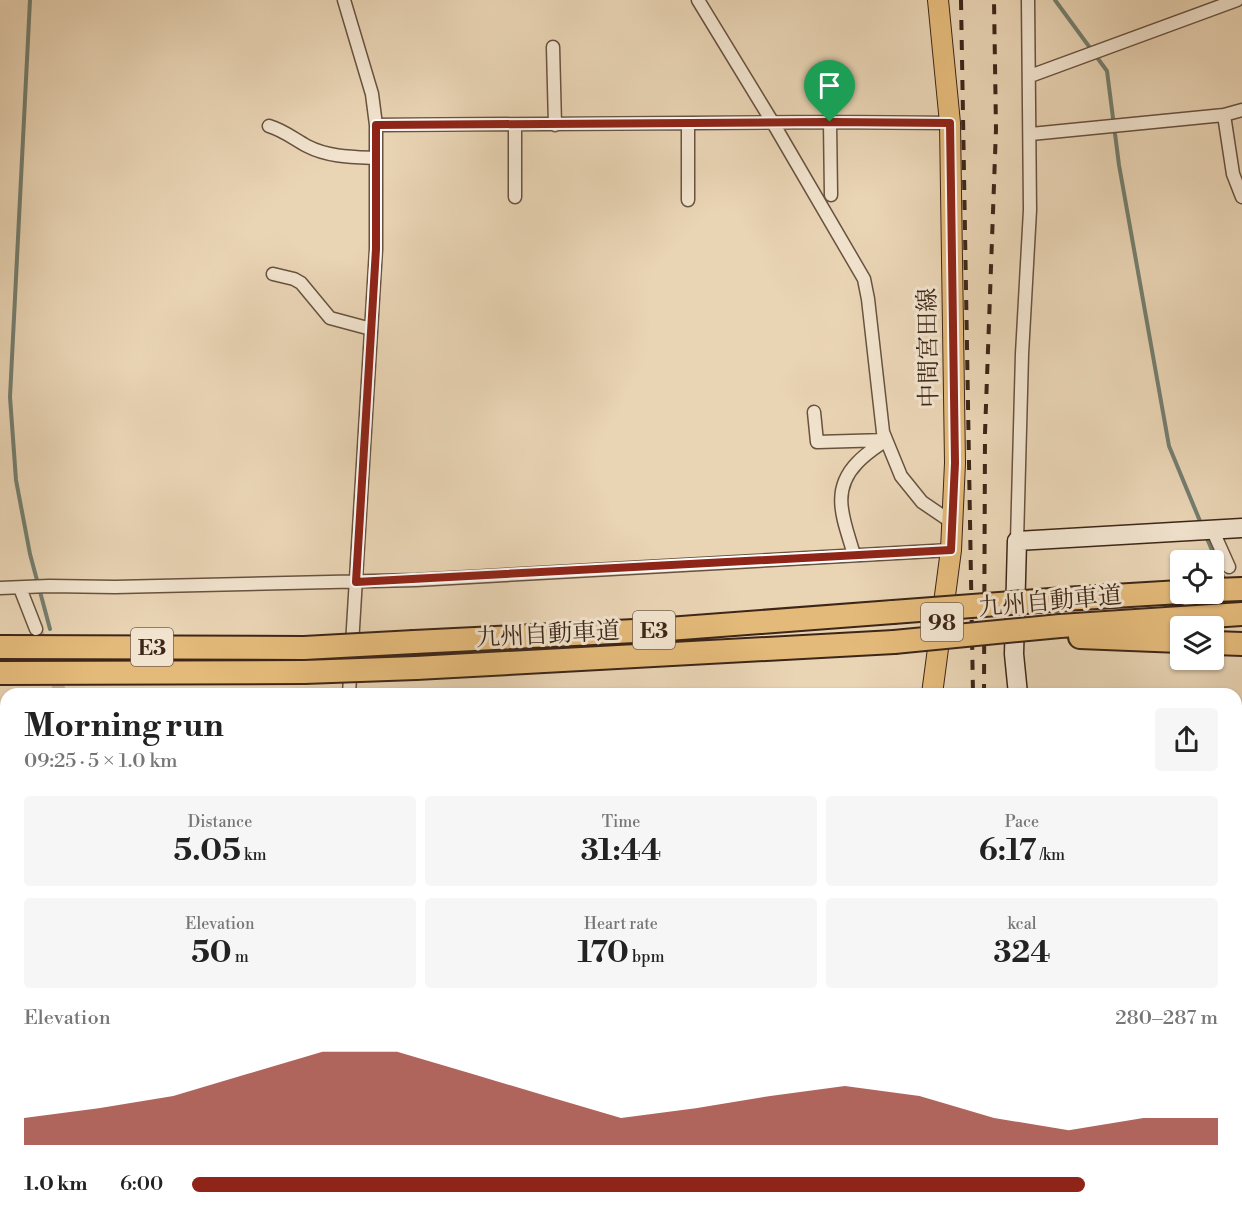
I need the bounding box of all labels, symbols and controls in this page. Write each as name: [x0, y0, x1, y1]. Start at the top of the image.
pin: [804, 60, 855, 122]
icon: arrive: [813, 69, 846, 102]
street label: 中間宮田線: [913, 288, 945, 408]
map controls: [1170, 550, 1224, 670]
button: locate: [1170, 550, 1224, 604]
street label: 九州自動車道: [977, 581, 1123, 623]
road number: 98: [921, 603, 963, 641]
road number: E3: [633, 611, 675, 649]
street label: 九州自動車道: [475, 616, 621, 654]
button: layers: [1170, 616, 1224, 670]
road number: E3: [131, 628, 173, 666]
text: Morning run: [24, 706, 224, 747]
button: share: [1155, 708, 1218, 771]
text: 09:25 · 5 × 1.0 km: [24, 749, 178, 774]
text: Distance: [188, 812, 252, 832]
text: Time: [602, 812, 640, 832]
text: Pace: [1005, 812, 1039, 832]
text: 5.05: [174, 832, 241, 870]
text: 31:44: [581, 832, 661, 870]
text: 6:17: [979, 832, 1036, 870]
text: km: [241, 845, 266, 865]
text: /km: [1036, 845, 1065, 865]
text: Elevation: [185, 914, 255, 934]
text: Heart rate: [584, 914, 658, 934]
text: kcal: [1007, 914, 1037, 934]
text: 50: [191, 934, 232, 972]
text: 170: [578, 934, 629, 972]
text: 324: [993, 934, 1051, 972]
text: m: [232, 947, 249, 967]
text: bpm: [629, 947, 664, 967]
text: Elevation: [24, 1006, 111, 1031]
text: 280–287 m: [1115, 1006, 1218, 1031]
text: 1.0 km: [24, 1172, 88, 1197]
text: 6:00: [120, 1172, 163, 1197]

